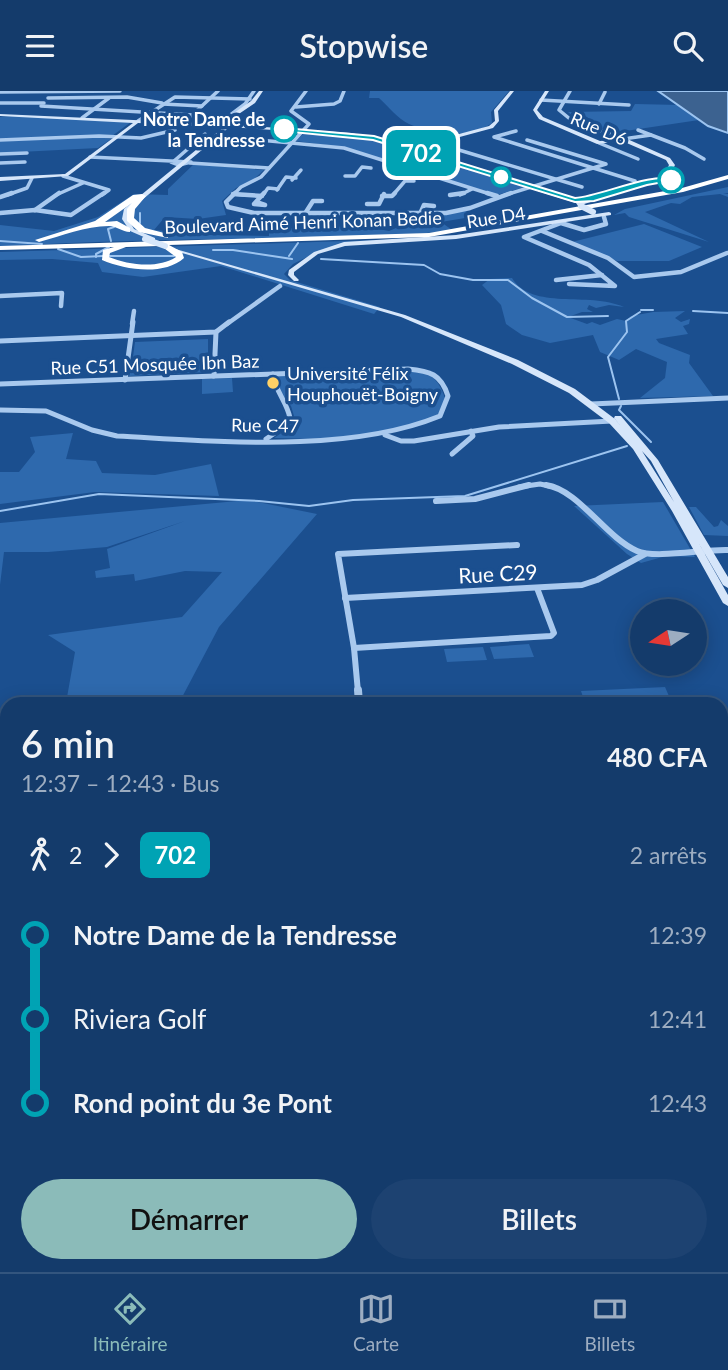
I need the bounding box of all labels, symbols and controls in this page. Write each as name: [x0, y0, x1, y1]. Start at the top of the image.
text: Stopwise: [300, 26, 428, 65]
icon: menu: [21, 27, 59, 65]
icon: search: [669, 27, 707, 65]
street label: Rue D6: [567, 106, 631, 150]
place label: Notre Dame de la Tendresse: [143, 108, 265, 151]
marker: Notre Dame de la Tendresse: [271, 116, 297, 142]
line badge: 702: [381, 130, 461, 176]
text: 702: [400, 138, 442, 167]
unlabelled marker: [491, 167, 511, 187]
unlabelled marker: [658, 167, 684, 193]
street label: Rue D4: [465, 202, 527, 232]
street label: Boulevard Aimé Henri Konan Bedie: [164, 206, 442, 238]
street label: Rue C51 Mosquée Ibn Baz: [50, 349, 260, 379]
place label: Université Félix Houphouët-Boigny: [287, 362, 439, 405]
marker: Université Félix Houphouët-Boigny: [265, 375, 281, 391]
street label: Rue C47: [231, 413, 299, 437]
street label: Rue C29: [458, 558, 538, 588]
north arrow: [630, 599, 707, 675]
map controls: [630, 599, 707, 676]
text: 6 min: [21, 720, 115, 766]
text: 480 CFA: [607, 741, 707, 773]
text: 12:37 – 12:43 · Bus: [21, 769, 220, 797]
icon: walk: [21, 836, 59, 874]
icon: forward: [92, 836, 130, 874]
text: 702: [154, 840, 196, 869]
text: 2: [69, 841, 82, 869]
text: 2 arrêts: [630, 841, 707, 869]
text: Notre Dame de la Tendresse: [73, 919, 397, 951]
text: 12:39: [648, 921, 707, 949]
text: Riviera Golf: [73, 1003, 206, 1035]
text: 12:41: [648, 1005, 707, 1033]
text: Rond point du 3e Pont: [73, 1087, 332, 1119]
text: 12:43: [648, 1089, 707, 1117]
button: Démarrer: [21, 1179, 357, 1259]
button: Billets: [371, 1179, 707, 1259]
tab: Itinéraire: [93, 1290, 168, 1355]
tab: Carte: [353, 1290, 399, 1355]
tab: Billets: [585, 1290, 635, 1355]

